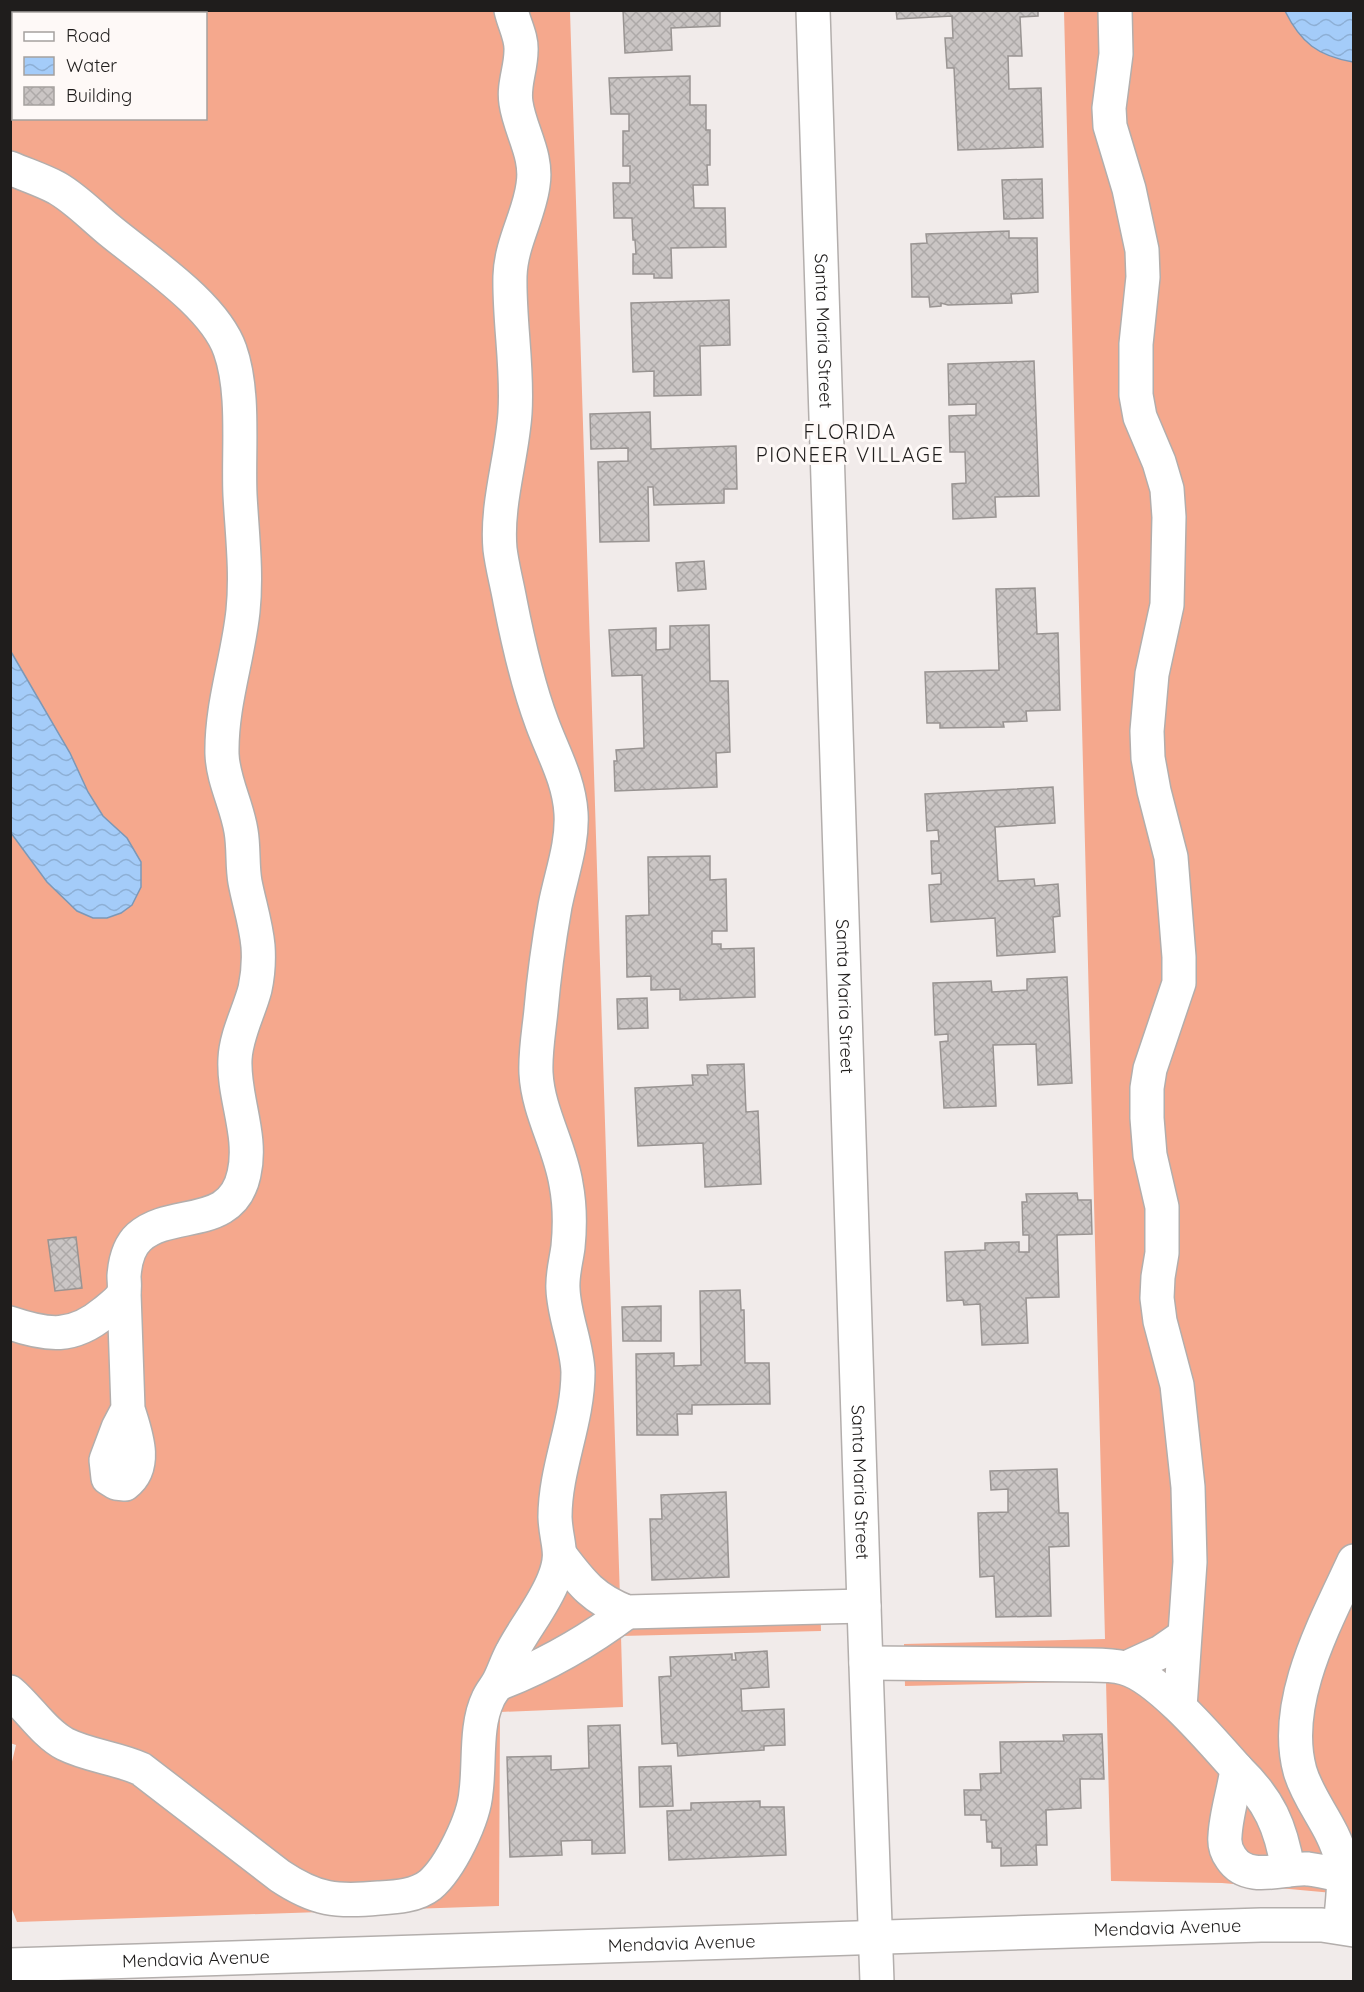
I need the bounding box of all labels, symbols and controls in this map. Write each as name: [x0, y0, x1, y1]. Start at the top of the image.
legend: [12, 12, 207, 120]
text: Road: [66, 24, 111, 47]
text: Water: [66, 54, 117, 77]
text: Building: [66, 84, 132, 107]
street label: Santa Maria Street: [810, 253, 838, 409]
district label: FLORIDA PIONEER VILLAGE: [756, 419, 944, 467]
street label: Santa Maria Street: [831, 919, 859, 1074]
street label: Santa Maria Street: [847, 1404, 875, 1560]
street label: Mendavia Avenue: [1093, 1914, 1242, 1941]
street label: Mendavia Avenue: [607, 1929, 756, 1957]
street label: Mendavia Avenue: [122, 1945, 270, 1972]

